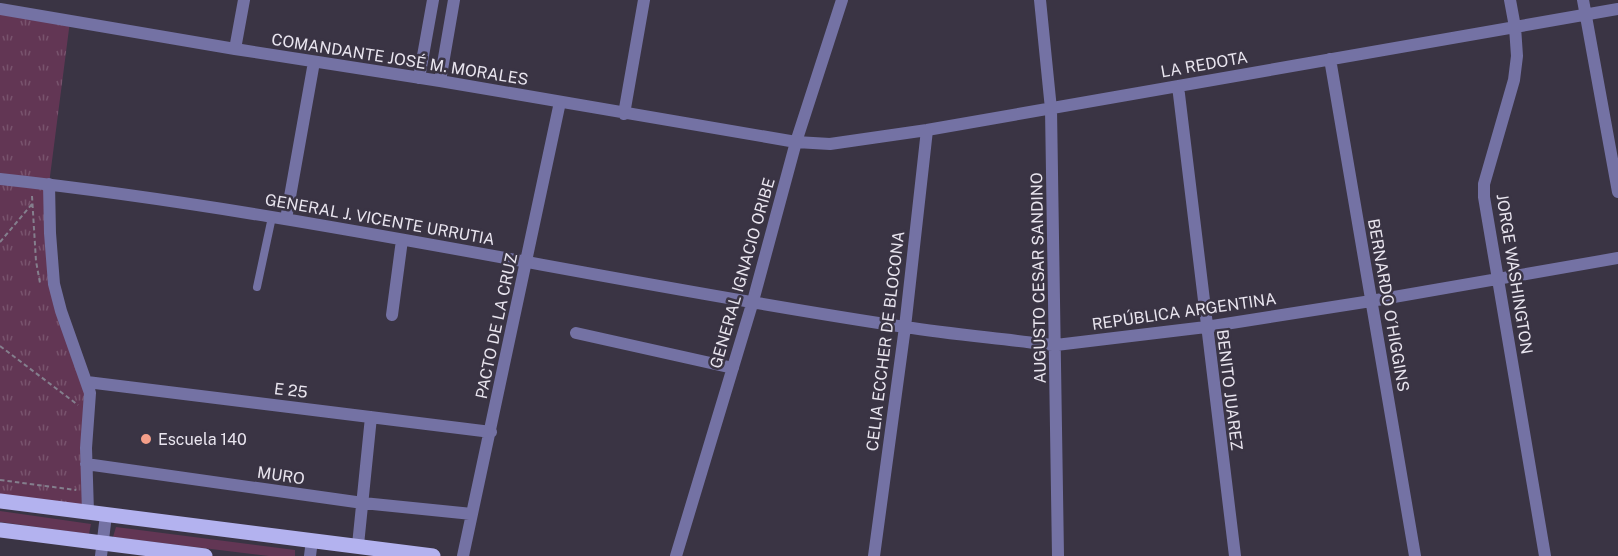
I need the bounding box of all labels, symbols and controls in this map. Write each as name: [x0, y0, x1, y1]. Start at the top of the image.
street label: COMANDANTE JOSÉ M. MORALES: [270, 29, 530, 89]
street label: LA REDOTA: [1159, 47, 1249, 81]
street label: AUGUSTO CESAR SANDINO: [1027, 172, 1050, 384]
street label: GENERAL IGNACIO ORIBE: [706, 176, 779, 371]
street label: GENERAL J. VICENTE URRUTIA: [263, 190, 496, 249]
street label: JORGE WASHINGTON: [1492, 193, 1537, 356]
street label: BERNARDO O´HIGGINS: [1364, 217, 1413, 393]
street label: CELIA ECCHER DE BLOCONA: [863, 230, 908, 452]
street label: PACTO DE LA CRUZ: [472, 252, 521, 401]
street label: REPÚBLICA ARGENTINA: [1090, 288, 1278, 334]
street label: BENITO JUAREZ: [1213, 329, 1246, 452]
street label: E 25: [273, 379, 309, 402]
place label: Escuela 140: [158, 430, 247, 449]
marker: Escuela 140: [139, 432, 153, 446]
street label: MURO: [256, 463, 306, 488]

